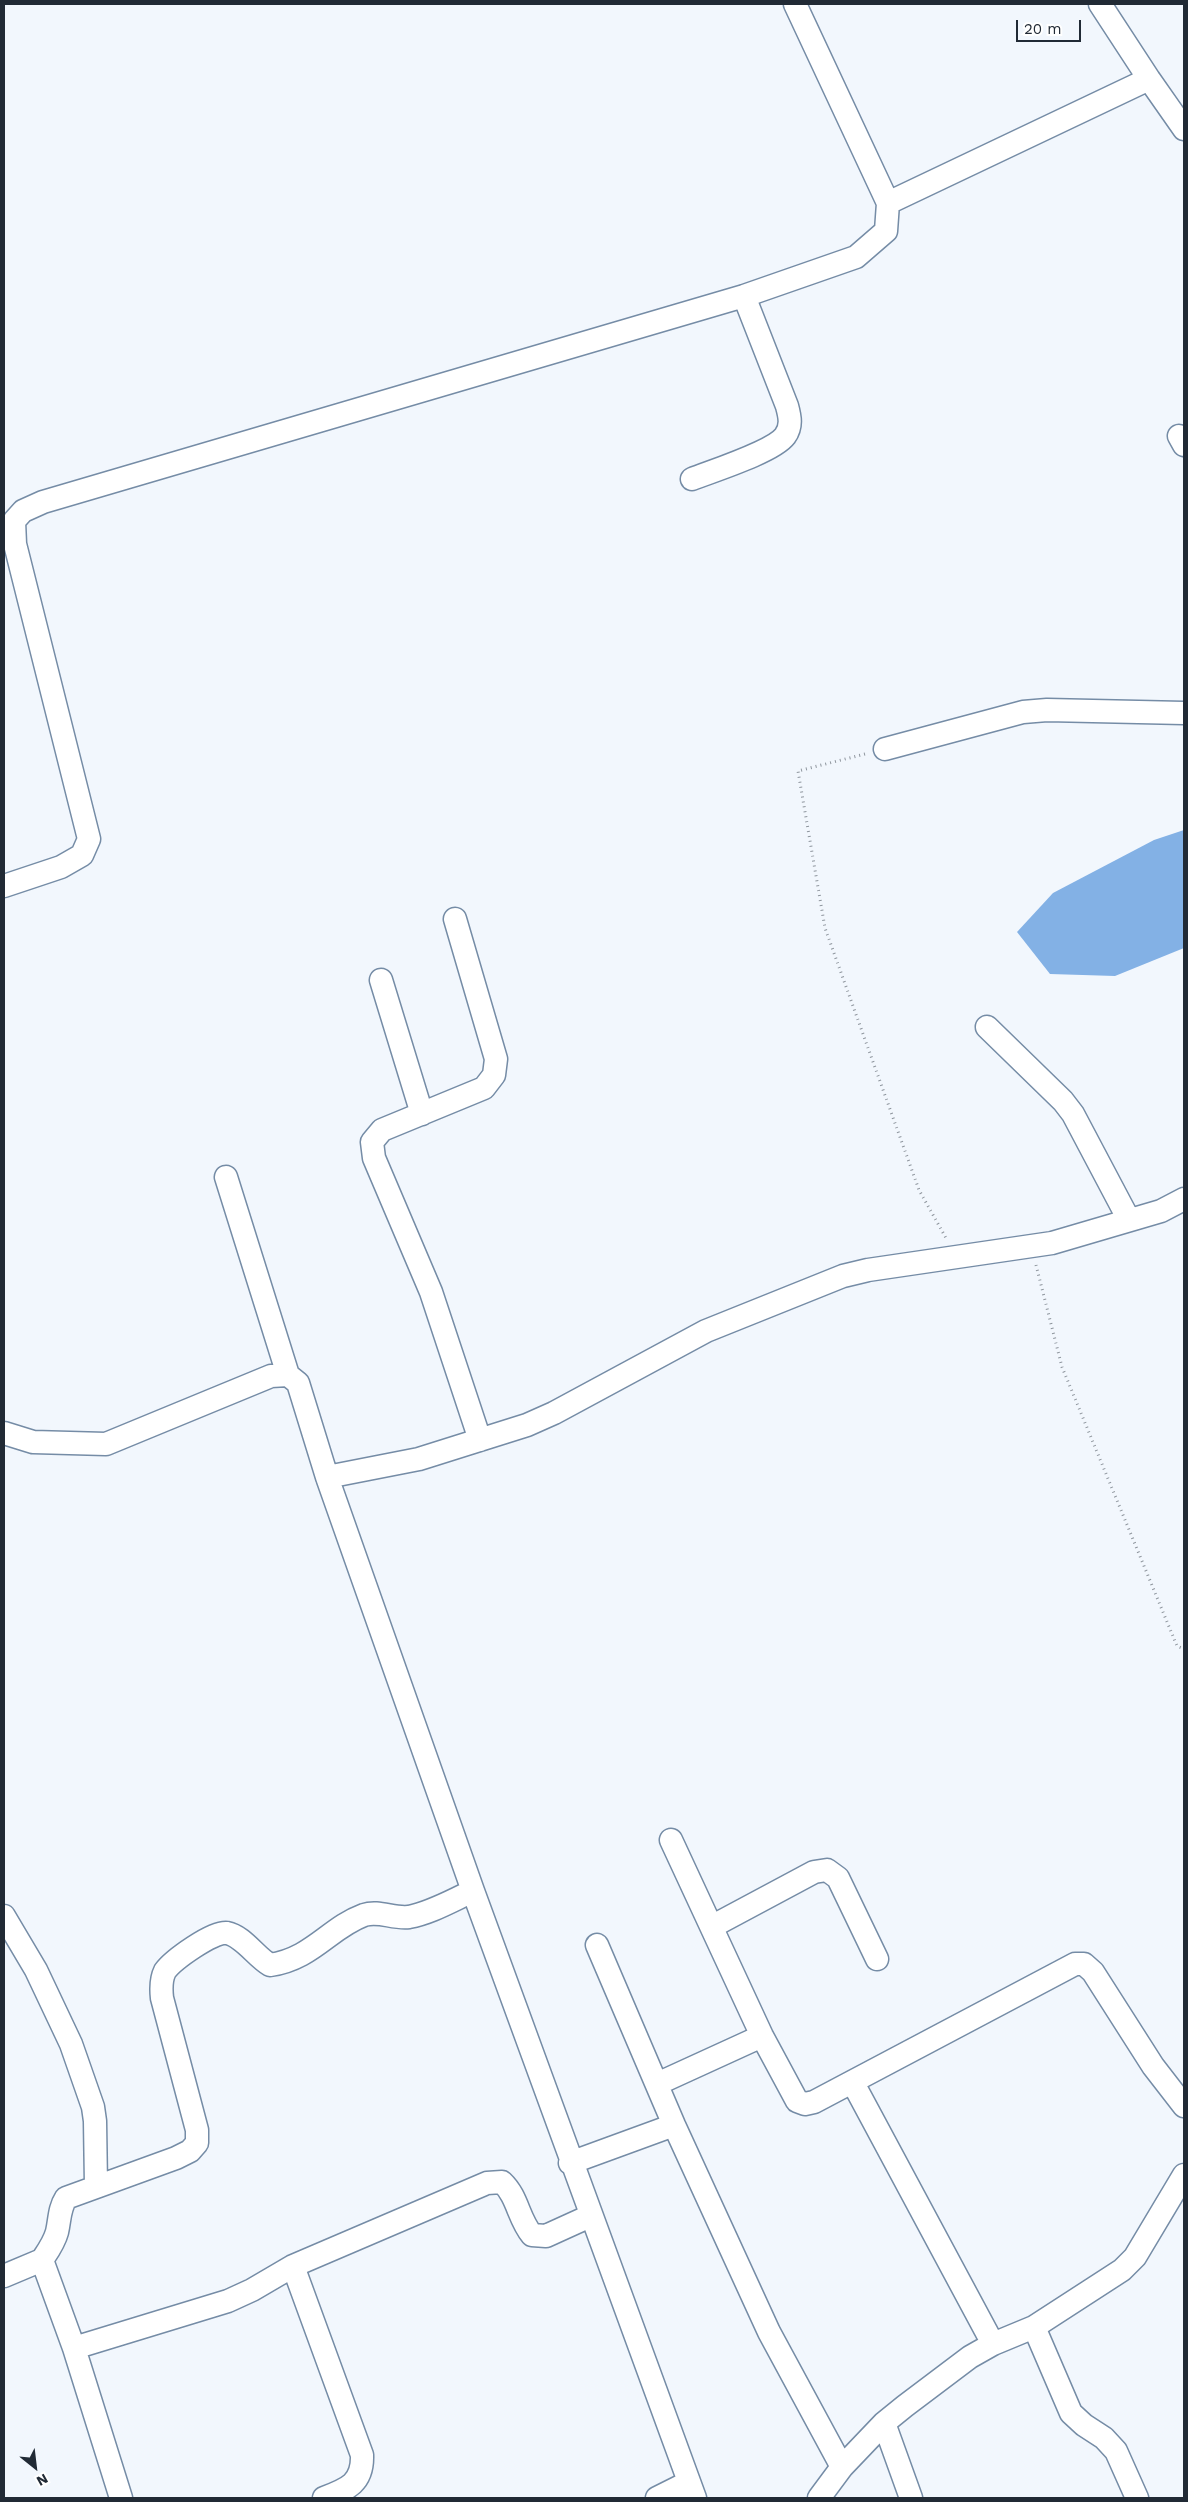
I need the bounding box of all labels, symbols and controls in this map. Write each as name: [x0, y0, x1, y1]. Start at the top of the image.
scale bar: [1018, 10, 1083, 42]
text: 20 m: [1024, 20, 1062, 38]
north arrow: [10, 2442, 60, 2492]
text: N: [34, 2471, 51, 2490]

